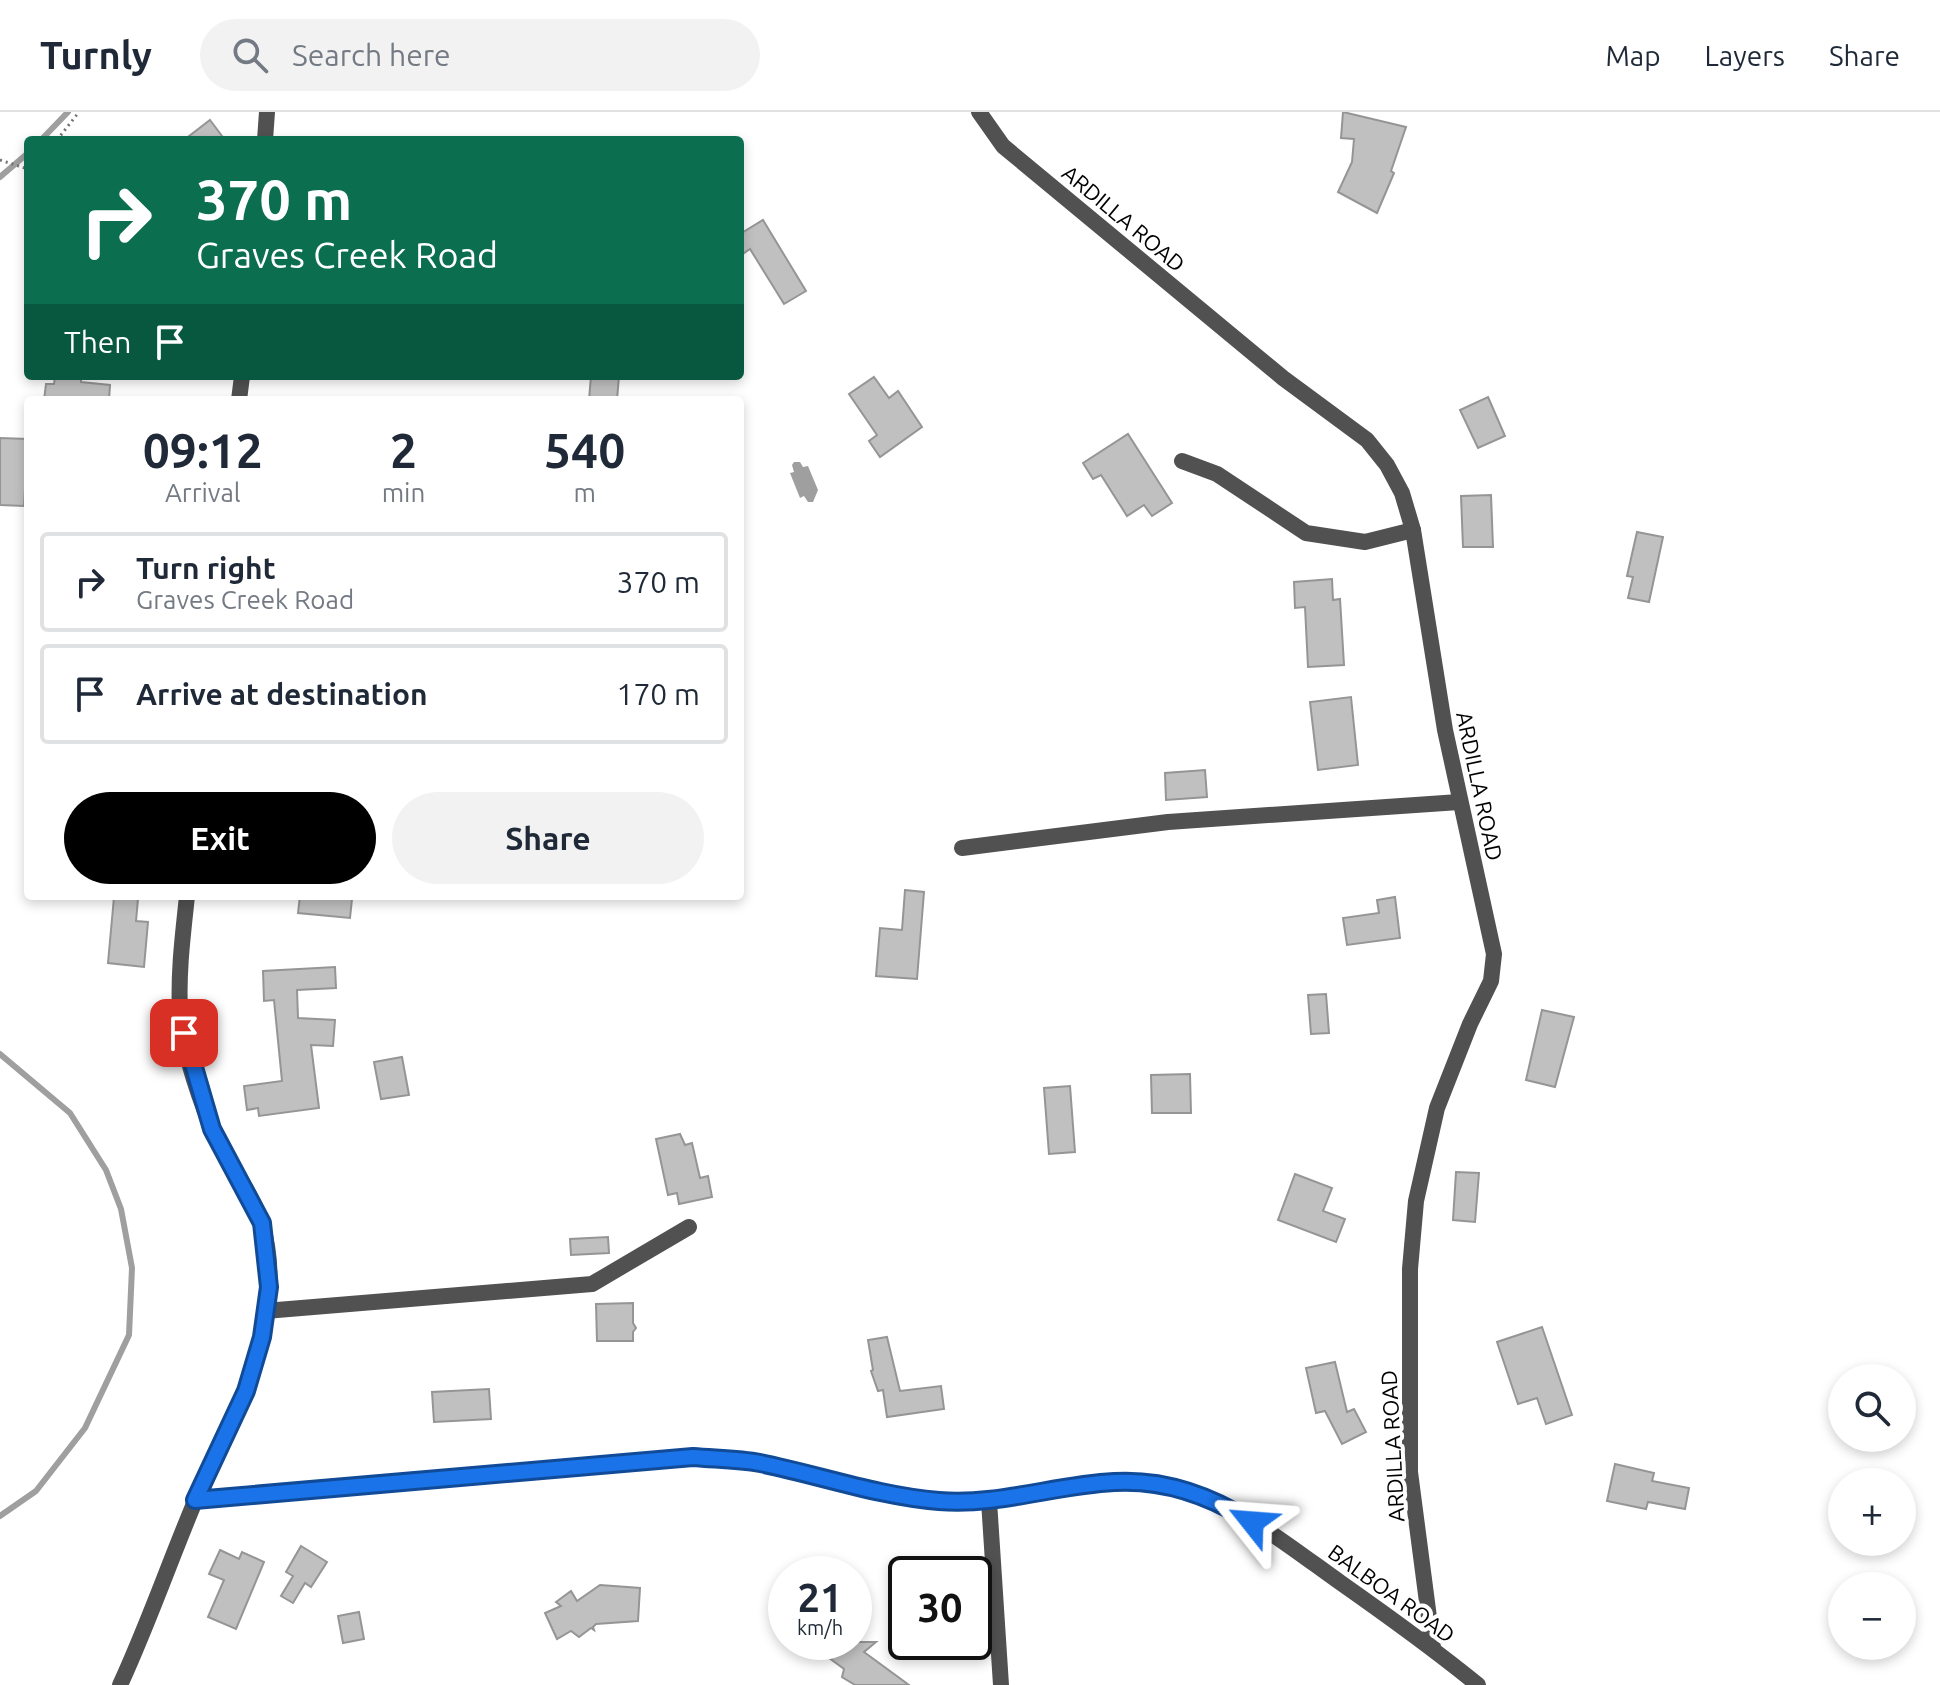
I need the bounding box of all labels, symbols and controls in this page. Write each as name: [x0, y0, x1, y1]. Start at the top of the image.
search box: [200, 19, 760, 91]
icon: search: [228, 33, 272, 77]
text: Turnly: [40, 34, 152, 76]
text: Search here: [292, 38, 451, 72]
text: Map: [1605, 40, 1661, 71]
text: Layers: [1705, 40, 1785, 71]
text: Share: [1829, 40, 1900, 71]
street label: ARDILLA ROAD: [1058, 160, 1190, 276]
icon: right: [64, 168, 168, 272]
text: 370 m: [196, 168, 352, 231]
text: Graves Creek Road: [196, 234, 498, 275]
icon: arrive: [148, 320, 192, 364]
text: Then: [64, 325, 132, 359]
text: 09:12: [143, 423, 263, 477]
text: 2: [390, 423, 417, 477]
text: 540: [544, 423, 625, 477]
text: Arrival: [165, 478, 241, 507]
text: min: [382, 478, 425, 507]
text: m: [573, 478, 596, 507]
text: Turn right: [136, 551, 276, 585]
icon: right: [68, 560, 112, 604]
text: 370 m: [616, 565, 700, 599]
text: Graves Creek Road: [136, 585, 354, 614]
icon: arrive: [68, 672, 112, 716]
text: Arrive at destination: [136, 677, 428, 711]
text: 170 m: [616, 677, 700, 711]
street label: ARDILLA ROAD: [1452, 709, 1508, 863]
button: Exit: [64, 792, 376, 884]
button: Share: [392, 792, 704, 884]
pin: [150, 999, 218, 1067]
icon: arrive: [162, 1011, 206, 1055]
map controls: [1828, 1364, 1916, 1660]
button: search: [1828, 1364, 1916, 1452]
street label: ARDILLA ROAD: [1376, 1369, 1408, 1523]
button: +: [1828, 1468, 1916, 1556]
position arrow: [1210, 1480, 1294, 1564]
street label: BALBOA ROAD: [1324, 1539, 1460, 1647]
speed limit sign: 30: [888, 1556, 992, 1660]
button: −: [1828, 1572, 1916, 1660]
text: 21: [797, 1575, 843, 1620]
text: km/h: [797, 1616, 843, 1639]

